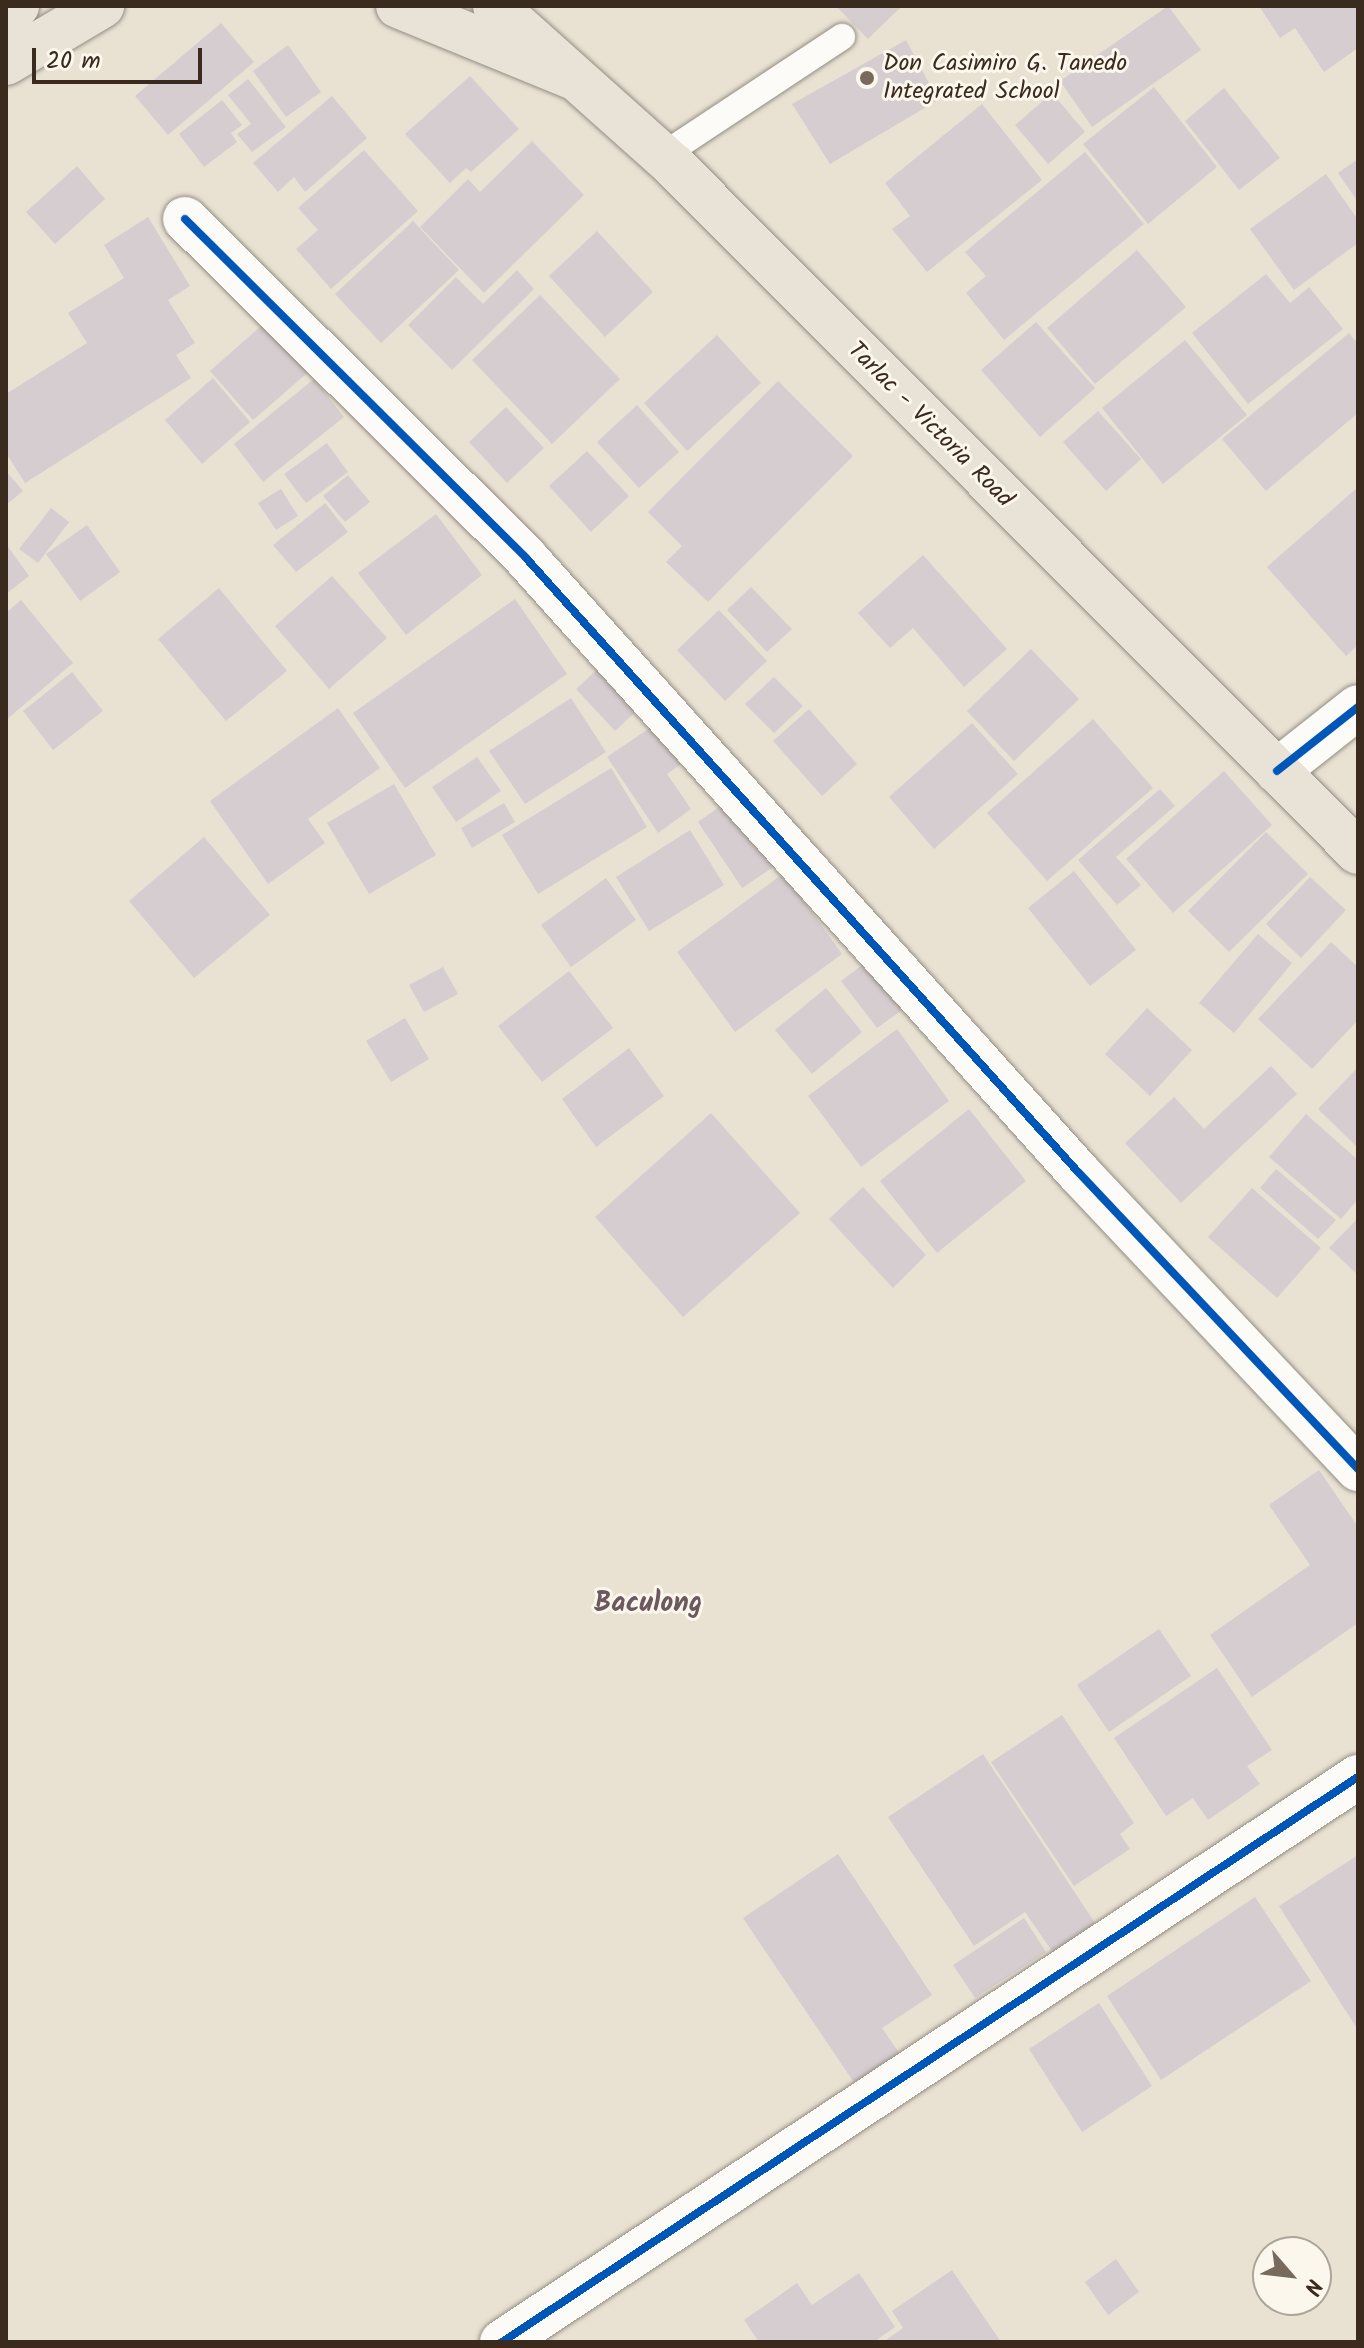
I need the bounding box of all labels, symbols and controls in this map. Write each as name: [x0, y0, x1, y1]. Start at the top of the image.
scale bar: [36, 32, 206, 82]
text: 20 m: [46, 42, 101, 81]
place label: Don Casimiro G. Tanedo Integrated School: [883, 50, 1127, 106]
marker: Don Casimiro G. Tanedo Integrated School: [858, 69, 876, 87]
street label: Tarlac - Victoria Road: [841, 336, 1019, 514]
district label: Baculong: [594, 1587, 702, 1621]
north arrow: [1252, 2236, 1332, 2316]
text: N: [1293, 2272, 1331, 2301]

